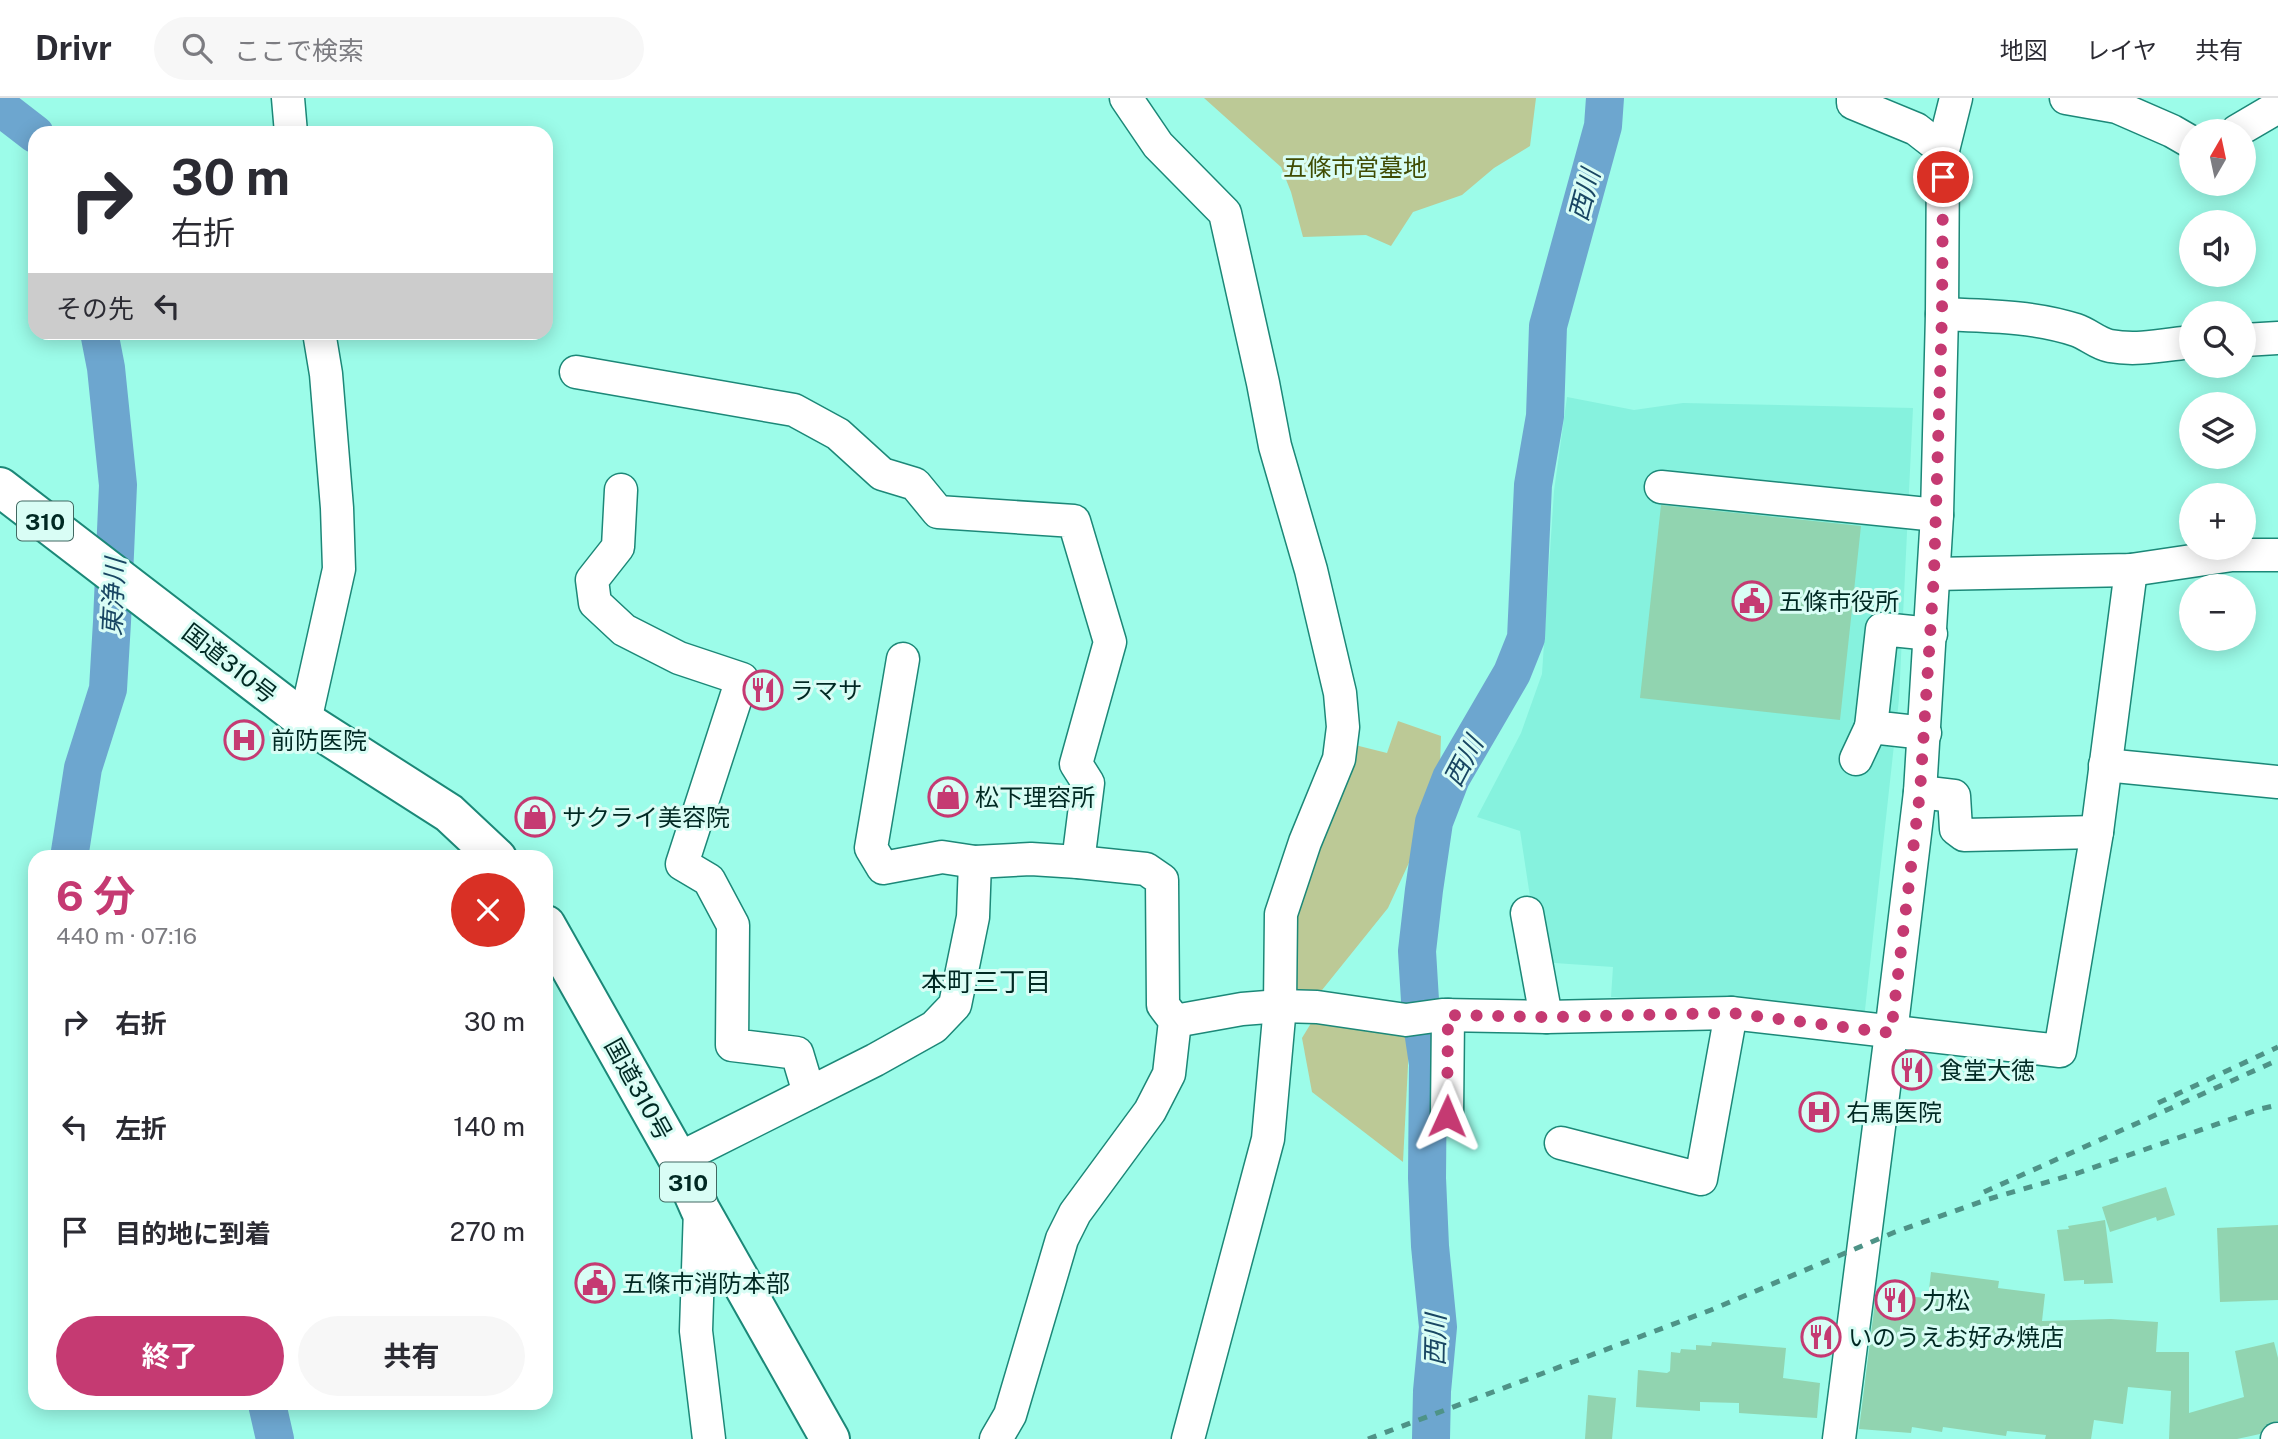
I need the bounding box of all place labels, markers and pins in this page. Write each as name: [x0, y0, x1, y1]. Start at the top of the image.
pin: [1913, 147, 1973, 207]
public building icon: 五條市役所: [1731, 580, 1773, 622]
place label: 五條市役所: [1779, 587, 1899, 615]
restaurant icon: ラマサ: [742, 669, 784, 711]
place label: ラマサ: [790, 676, 862, 704]
hospital icon: 前防医院: [223, 719, 265, 761]
place label: 前防医院: [271, 726, 367, 754]
shop icon: 松下理容所: [927, 776, 969, 818]
place label: 松下理容所: [975, 783, 1095, 811]
shop icon: サクライ美容院: [514, 796, 556, 838]
place label: サクライ美容院: [562, 803, 730, 831]
restaurant icon: 食堂大徳: [1891, 1049, 1933, 1091]
place label: 食堂大徳: [1939, 1056, 2035, 1084]
hospital icon: 右馬医院: [1798, 1091, 1840, 1133]
place label: 右馬医院: [1846, 1098, 1942, 1126]
public building icon: 五條市消防本部: [574, 1262, 616, 1304]
place label: 五條市消防本部: [622, 1269, 790, 1297]
restaurant icon: 力松: [1874, 1279, 1916, 1321]
place label: 力松: [1922, 1286, 1970, 1314]
restaurant icon: いのうえお好み焼店: [1800, 1316, 1842, 1358]
place label: いのうえお好み焼店: [1848, 1323, 2064, 1351]

